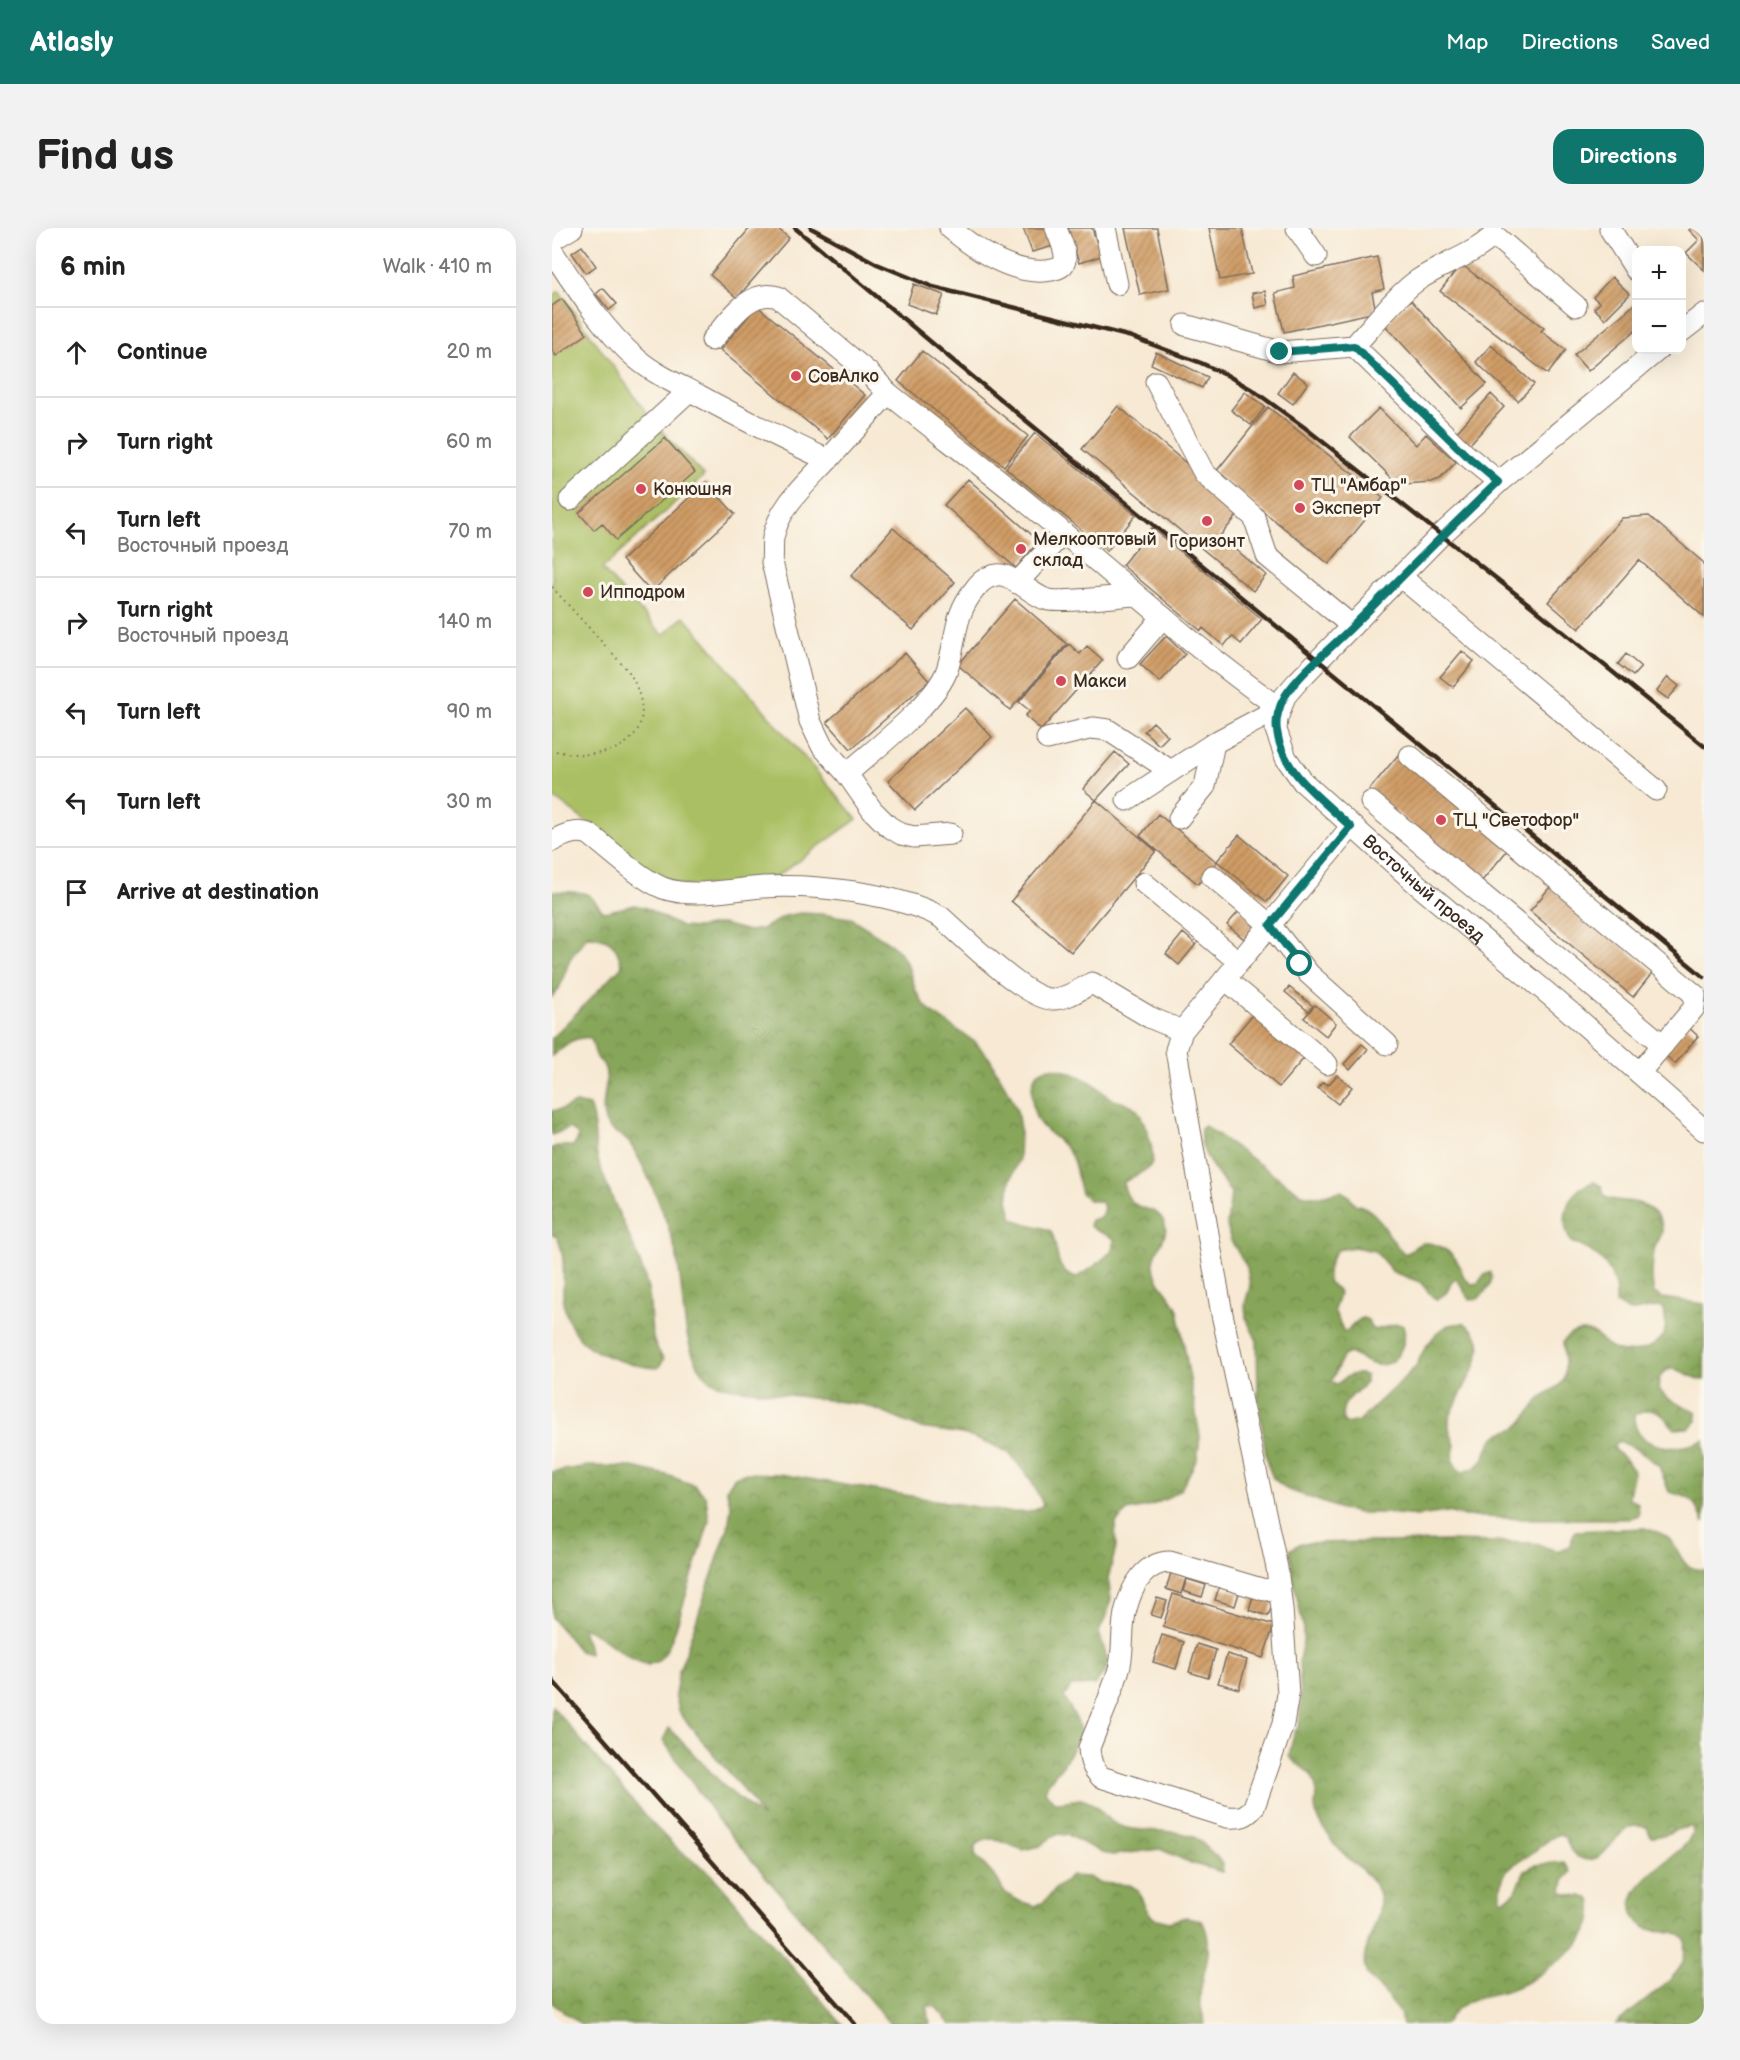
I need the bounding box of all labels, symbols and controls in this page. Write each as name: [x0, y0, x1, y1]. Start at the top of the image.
text: Atlasly: [30, 26, 113, 59]
text: Map: [1446, 30, 1489, 55]
text: Directions: [1522, 30, 1618, 55]
text: Saved: [1651, 30, 1710, 55]
button: Directions: [1553, 129, 1704, 184]
text: Find us: [36, 131, 174, 182]
map controls: [1632, 246, 1686, 354]
button: +: [1632, 246, 1686, 300]
text: 6 min: [60, 252, 126, 283]
text: Walk · 410 m: [383, 255, 492, 279]
button: −: [1632, 300, 1686, 354]
icon: ahead: [60, 336, 93, 369]
route end: [1266, 338, 1292, 364]
text: Continue: [117, 339, 207, 366]
text: 20 m: [447, 340, 492, 364]
place label: СовАлко: [808, 366, 879, 387]
marker: СовАлко: [789, 369, 803, 383]
icon: right: [60, 426, 93, 459]
text: Turn right: [117, 429, 213, 456]
text: 60 m: [446, 430, 492, 454]
place label: ТЦ "Амбар": [1311, 475, 1407, 496]
marker: ТЦ "Амбар": [1292, 478, 1306, 492]
place label: Конюшня: [653, 479, 732, 500]
marker: Конюшня: [634, 482, 648, 496]
place label: Эксперт: [1312, 498, 1382, 519]
marker: Эксперт: [1293, 501, 1307, 515]
text: Turn left: [117, 507, 201, 534]
marker: Горизонт: [1200, 514, 1214, 528]
icon: left: [60, 516, 93, 549]
text: 70 m: [448, 520, 492, 544]
place label: Мелкооптовый склад: [1033, 529, 1157, 571]
place label: Горизонт: [1169, 531, 1246, 552]
text: Восточный проезд: [117, 534, 288, 558]
marker: Мелкооптовый склад: [1014, 542, 1028, 556]
place label: Ипподром: [600, 582, 685, 603]
marker: Ипподром: [581, 585, 595, 599]
text: Turn right: [117, 597, 213, 624]
icon: right: [60, 606, 93, 639]
text: 140 m: [438, 610, 492, 634]
text: Восточный проезд: [117, 624, 288, 648]
place label: Макси: [1073, 671, 1127, 692]
marker: Макси: [1054, 674, 1068, 688]
icon: left: [60, 696, 93, 729]
text: Turn left: [117, 699, 201, 726]
text: 90 m: [447, 700, 492, 724]
icon: left: [60, 786, 93, 819]
text: Turn left: [117, 789, 201, 816]
text: 30 m: [446, 790, 492, 814]
place label: ТЦ "Светофор": [1453, 810, 1579, 831]
marker: ТЦ "Светофор": [1434, 813, 1448, 827]
street label: Восточный проезд: [1358, 830, 1489, 947]
icon: arrive: [60, 876, 93, 909]
text: Arrive at destination: [117, 879, 319, 906]
route start: [1286, 950, 1312, 976]

